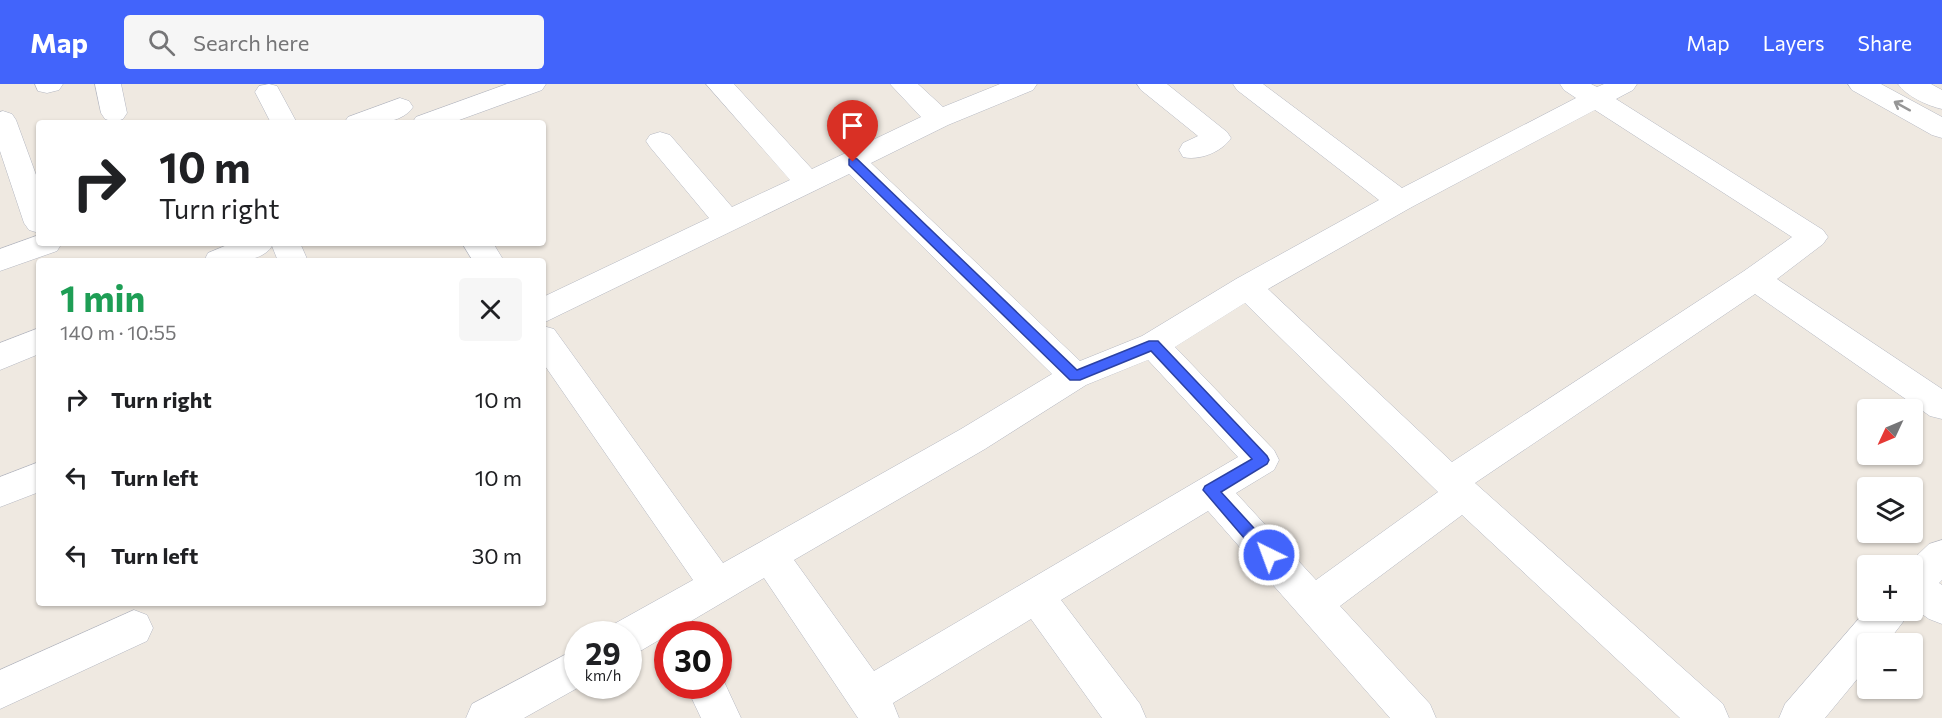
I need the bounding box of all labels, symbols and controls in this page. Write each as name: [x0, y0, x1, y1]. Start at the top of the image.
search box: [124, 15, 544, 69]
text: Map: [30, 25, 88, 59]
icon: search: [145, 26, 178, 59]
text: Search here: [193, 29, 309, 56]
text: Map: [1686, 30, 1730, 55]
text: Layers: [1763, 30, 1825, 55]
text: Share: [1858, 30, 1912, 55]
pin: [827, 100, 878, 162]
one-way arrow: [1893, 100, 1911, 111]
icon: arrive: [836, 109, 869, 142]
text: 10 m: [159, 140, 251, 192]
icon: right: [60, 144, 138, 222]
text: Turn right: [159, 192, 279, 225]
text: 1 min: [60, 275, 145, 319]
button: close: [459, 278, 522, 341]
text: 140 m · 10:55: [60, 320, 177, 344]
icon: right: [60, 383, 93, 416]
text: Turn right: [111, 386, 212, 413]
text: 10 m: [475, 386, 522, 413]
north arrow: [1857, 399, 1923, 465]
map controls: [1857, 399, 1923, 699]
icon: left: [60, 461, 93, 494]
text: Turn left: [111, 464, 198, 491]
text: 10 m: [475, 464, 522, 491]
button: layers: [1857, 477, 1923, 543]
position arrow: [1237, 523, 1301, 587]
icon: left: [60, 539, 93, 572]
text: Turn left: [111, 542, 198, 569]
text: 30 m: [472, 542, 522, 569]
button: +: [1857, 555, 1923, 621]
speed limit sign: 30: [654, 621, 732, 699]
button: −: [1857, 633, 1923, 699]
text: 29: [585, 634, 621, 671]
text: km/h: [585, 666, 621, 684]

